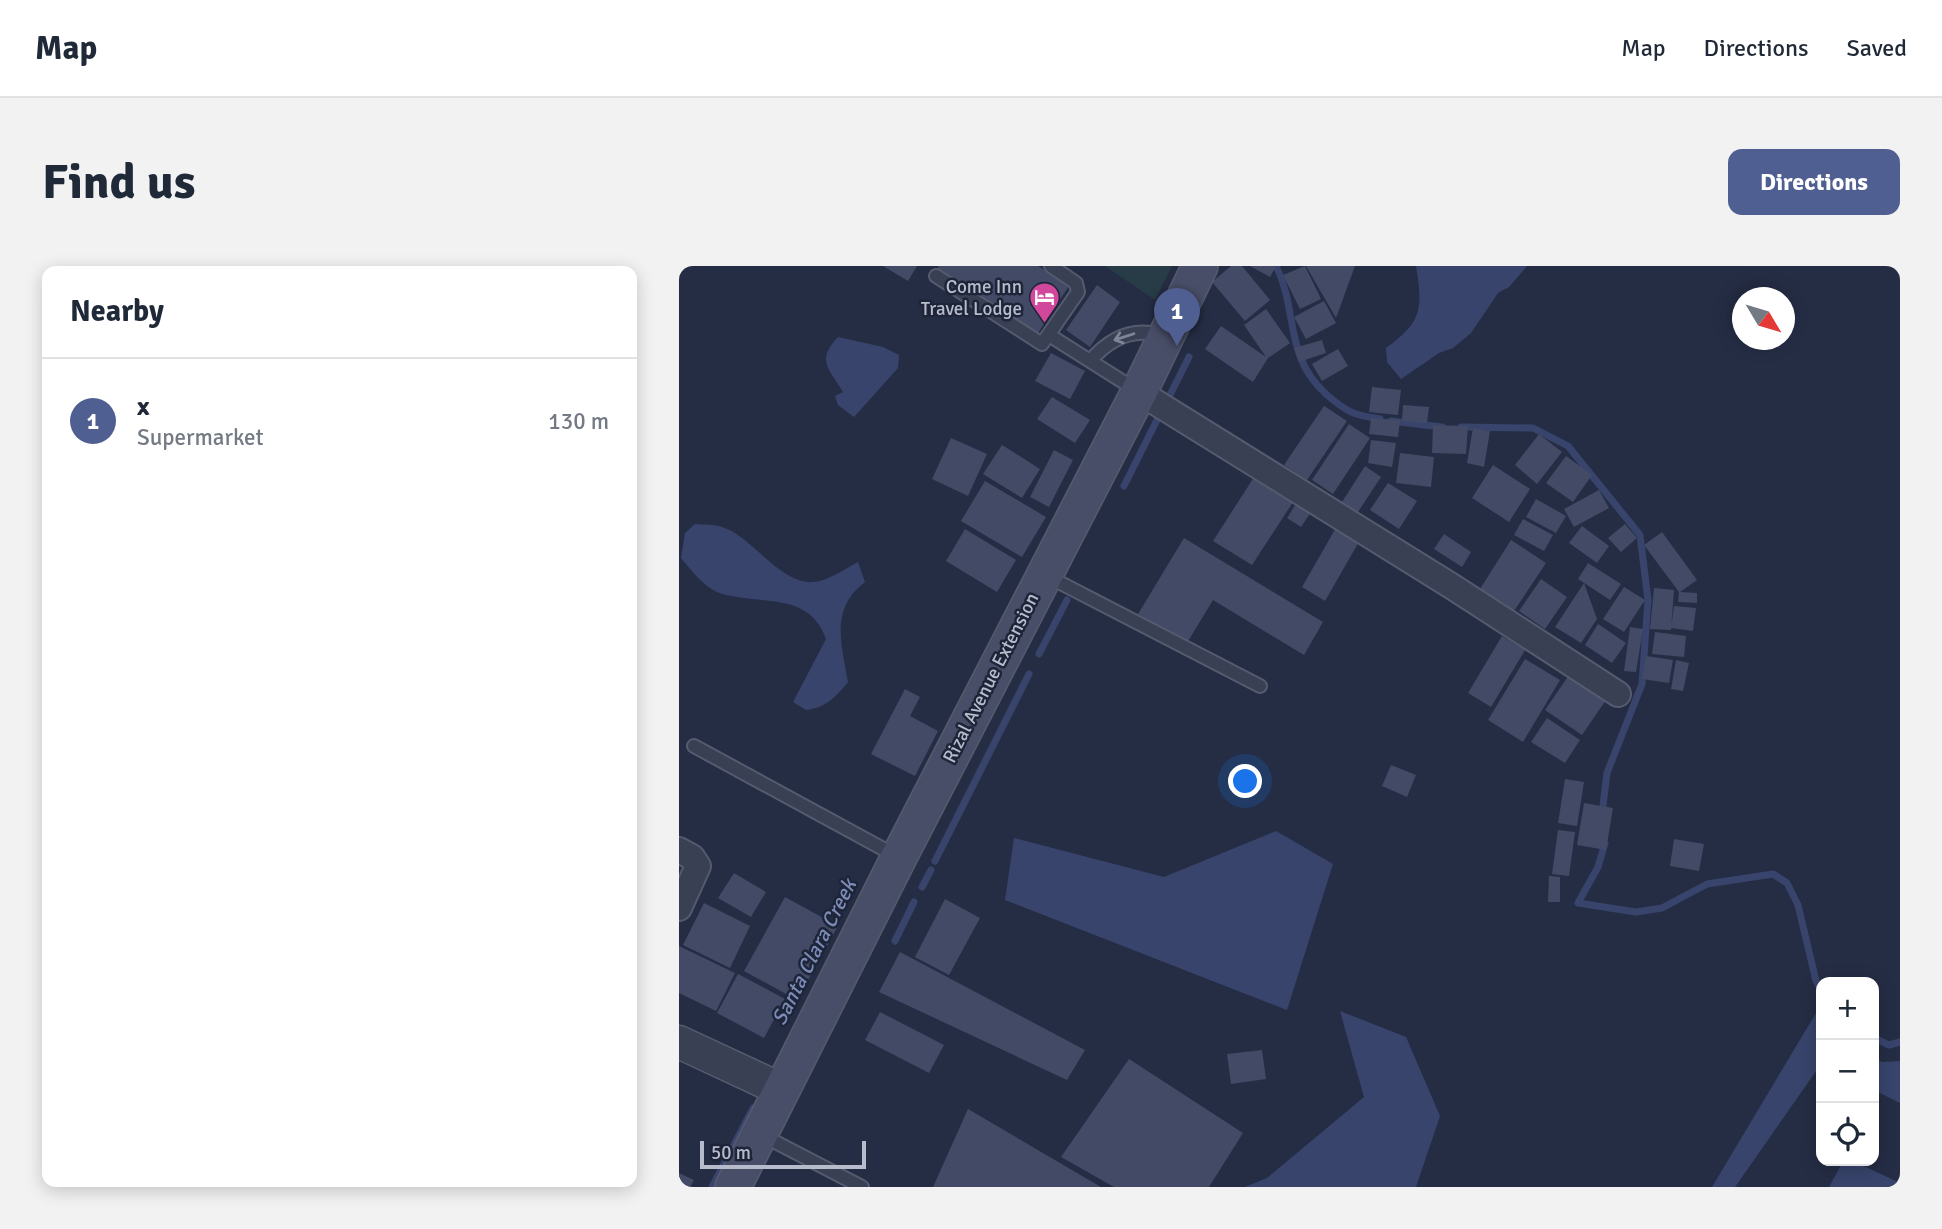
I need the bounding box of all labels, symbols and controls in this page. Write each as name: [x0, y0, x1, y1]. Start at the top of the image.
text: Map: [35, 28, 97, 69]
text: Map: [1621, 33, 1666, 63]
text: Directions: [1704, 33, 1809, 63]
text: Saved: [1847, 33, 1907, 63]
button: Directions: [1728, 149, 1900, 215]
text: Find us: [42, 152, 195, 212]
place label: Come Inn Travel Lodge: [921, 275, 1022, 321]
hotel icon: Come Inn Travel Lodge: [1028, 281, 1062, 325]
north arrow: [1732, 287, 1795, 350]
pin: 1: [1154, 288, 1200, 346]
text: Nearby: [70, 293, 164, 330]
one-way arrow: [1114, 331, 1136, 344]
text: x: [137, 391, 150, 423]
text: 1: [87, 407, 99, 436]
text: 130 m: [548, 407, 609, 436]
text: Supermarket: [137, 423, 264, 452]
street label: Rizal Avenue Extension: [938, 589, 1044, 767]
your location: [1228, 764, 1262, 798]
water label: Santa Clara Creek: [766, 872, 863, 1029]
map controls: [1816, 977, 1879, 1166]
button: +: [1816, 977, 1879, 1040]
button: −: [1816, 1040, 1879, 1103]
button: locate: [1816, 1103, 1879, 1166]
scale bar: [700, 1138, 866, 1170]
text: 50 m: [711, 1141, 751, 1165]

